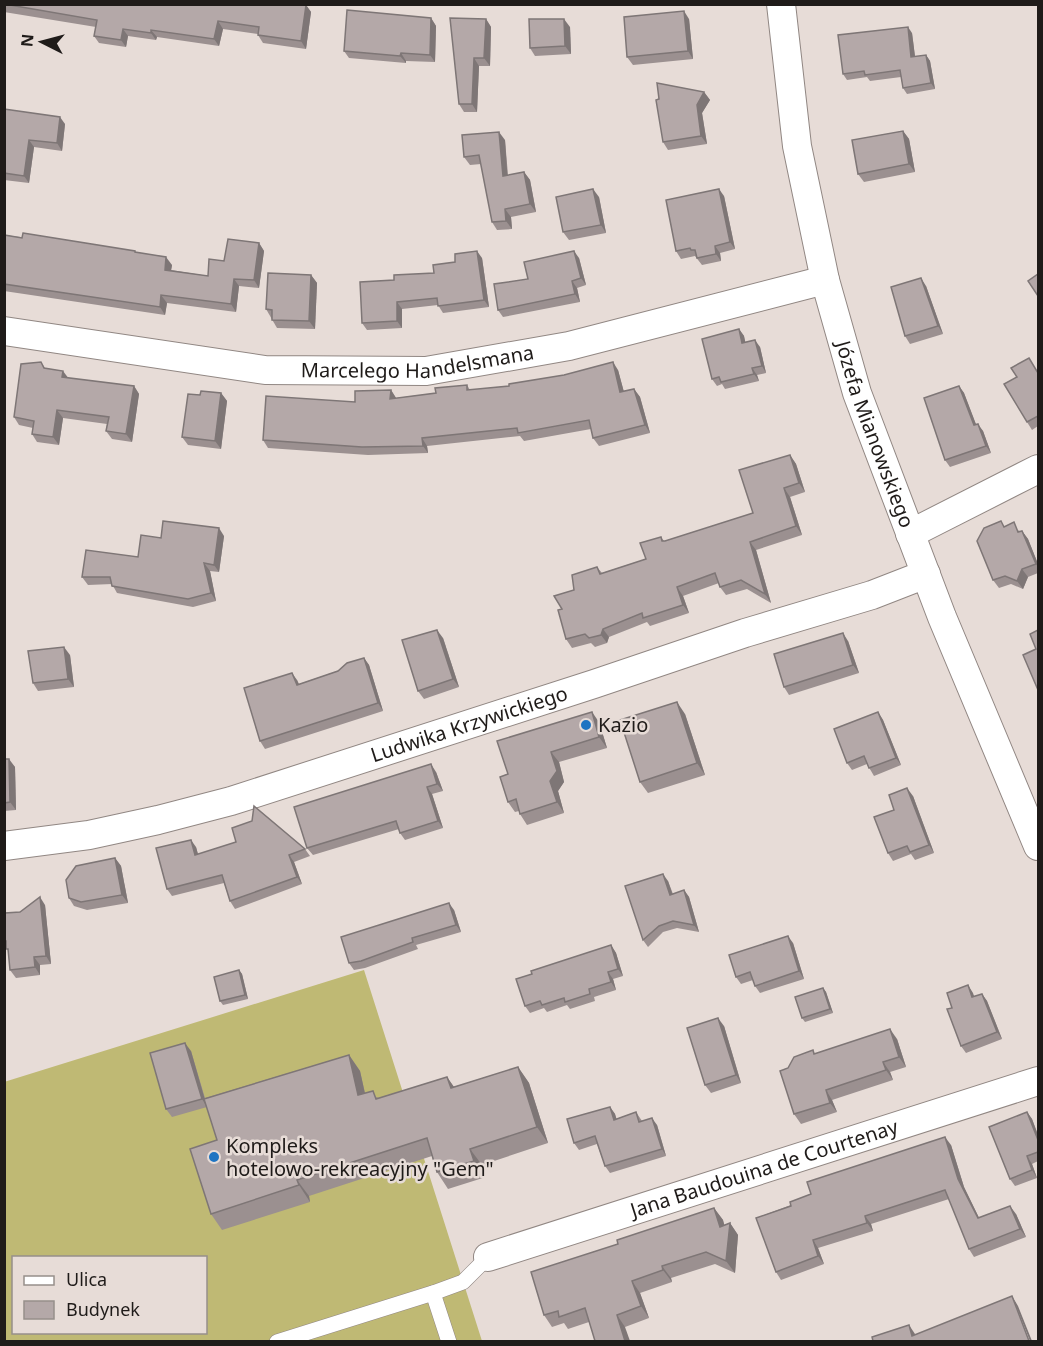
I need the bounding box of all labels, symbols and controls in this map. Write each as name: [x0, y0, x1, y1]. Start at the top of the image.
north arrow: [12, 12, 72, 72]
text: N: [15, 33, 39, 48]
street label: Józefa Mianowskiego: [829, 336, 921, 532]
street label: Marcelego Handelsmana: [301, 338, 536, 384]
street label: Ludwika Krzywickiego: [367, 679, 571, 768]
place label: Kazio: [598, 711, 648, 738]
marker: Kazio: [579, 718, 593, 732]
street label: Jana Baudouina de Courtenay: [625, 1112, 902, 1224]
place label: Kompleks hotelowo-rekreacyjny "Gem": [226, 1132, 494, 1182]
marker: Kompleks hotelowo-rekreacyjny "Gem": [207, 1150, 221, 1164]
legend: [12, 1256, 207, 1334]
text: Ulica: [66, 1267, 107, 1291]
text: Budynek: [66, 1297, 140, 1321]

